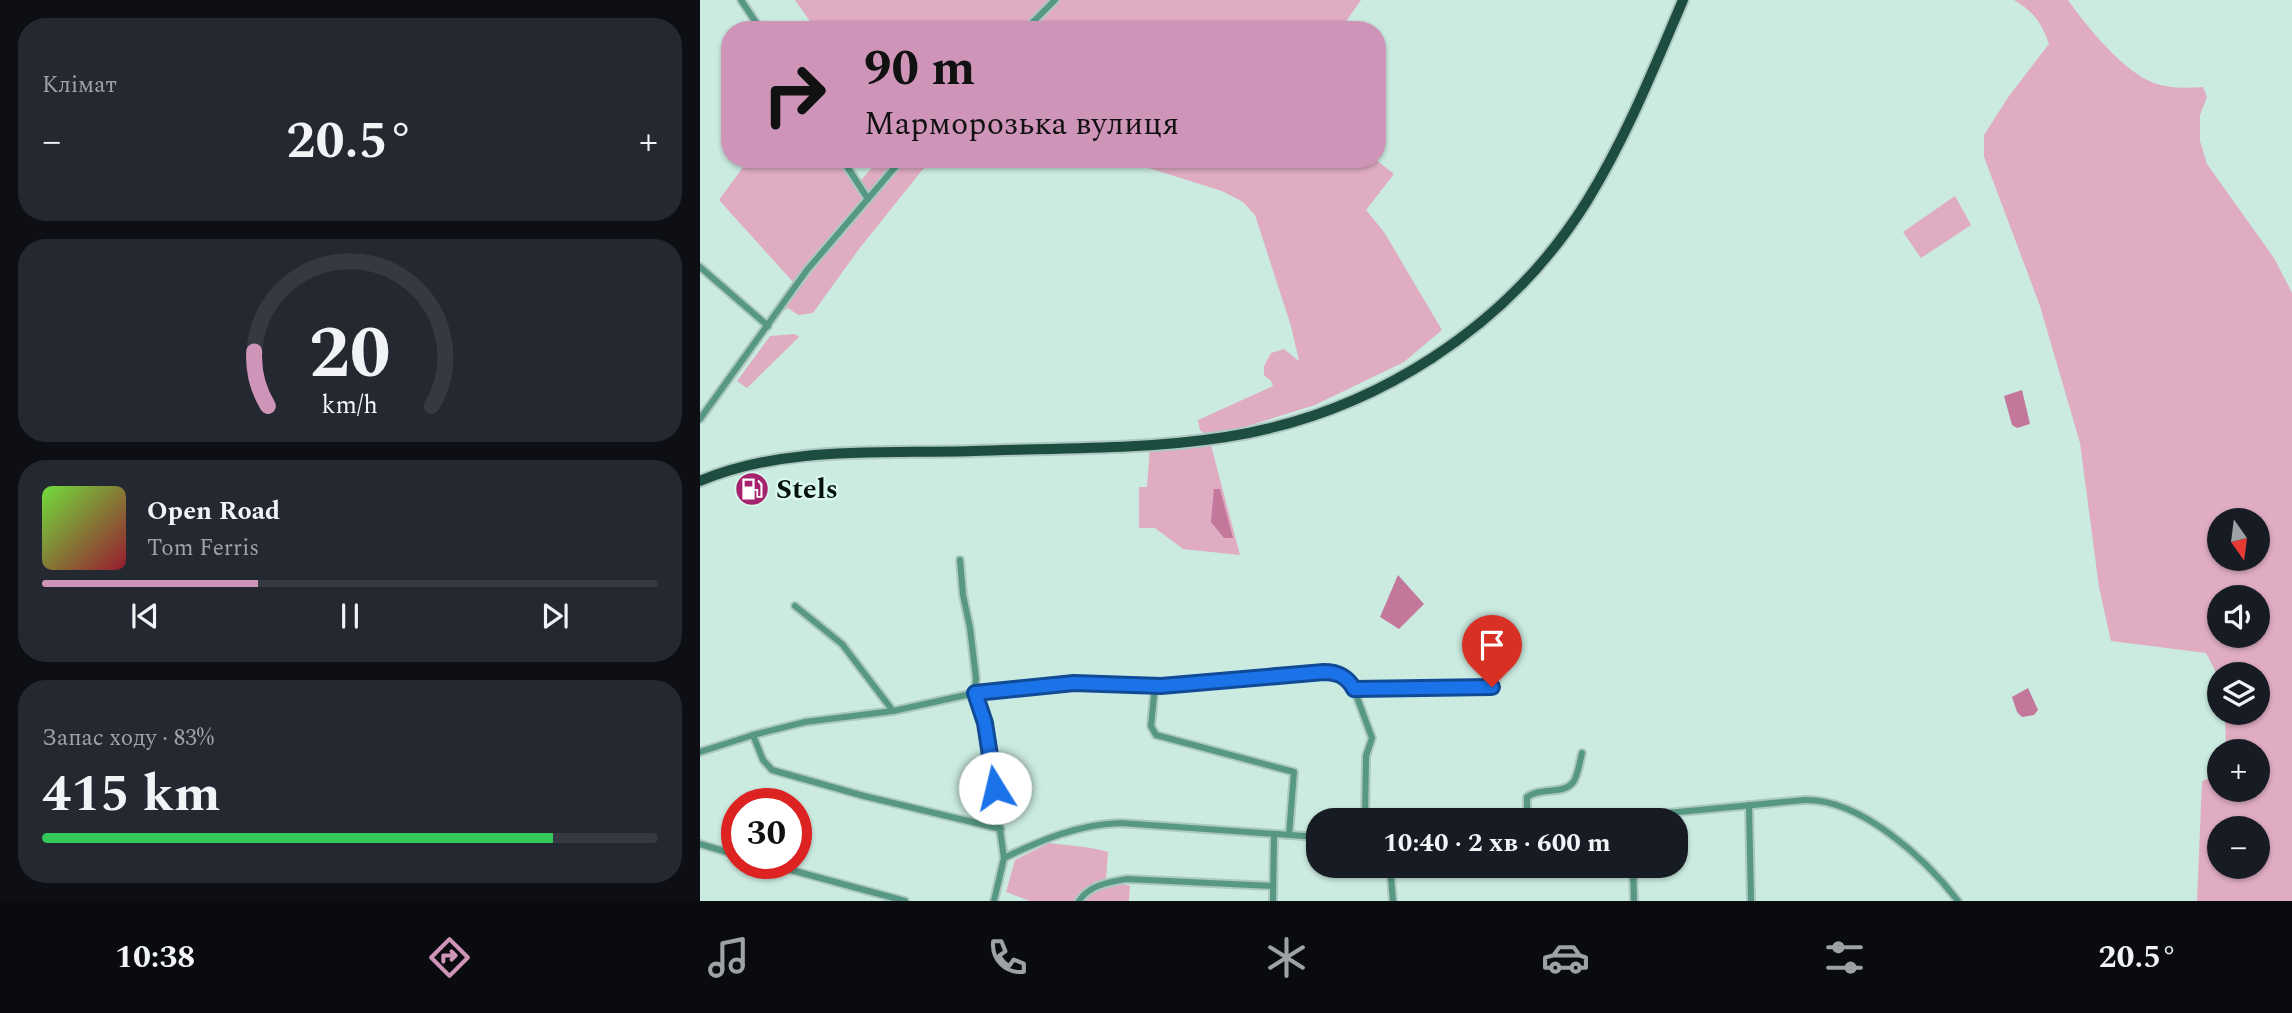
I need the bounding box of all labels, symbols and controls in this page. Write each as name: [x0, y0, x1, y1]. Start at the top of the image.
text: 90 m: [864, 32, 975, 107]
icon: right: [749, 49, 840, 140]
text: Клімат: [42, 68, 117, 103]
text: Марморозька вулиця: [864, 100, 1179, 149]
text: 20.5°: [286, 102, 414, 181]
text: −: [42, 113, 61, 171]
text: +: [639, 113, 658, 171]
text: 20: [309, 300, 391, 411]
text: km/h: [322, 387, 378, 425]
place label: Stels: [776, 468, 838, 511]
fuel station icon: Stels: [733, 470, 771, 508]
text: Open Road: [147, 491, 280, 531]
north arrow: [2207, 508, 2270, 570]
map controls: [2207, 508, 2270, 879]
text: Tom Ferris: [147, 531, 259, 566]
button: sound: [2207, 585, 2270, 648]
icon: previous: [126, 597, 164, 635]
icon: pause: [331, 597, 369, 635]
icon: next: [536, 597, 574, 635]
pin: [1462, 615, 1522, 687]
icon: arrive: [1473, 626, 1511, 664]
button: layers: [2207, 662, 2270, 725]
text: Запас ходу · 83%: [42, 721, 214, 756]
button: +: [2207, 739, 2270, 802]
position arrow: [958, 751, 1032, 825]
text: 415 km: [42, 755, 221, 834]
speed limit sign: 30: [721, 788, 812, 879]
button: −: [2207, 816, 2270, 879]
text: 10:40 · 2 хв · 600 m: [1383, 823, 1611, 863]
text: 10:38: [115, 933, 195, 982]
icon: directions: [425, 933, 474, 982]
icon: music: [704, 933, 753, 982]
icon: phone: [983, 933, 1032, 982]
icon: climate: [1262, 933, 1311, 982]
icon: car: [1541, 933, 1590, 982]
icon: filters: [1820, 933, 1869, 982]
text: 20.5°: [2099, 933, 2177, 982]

